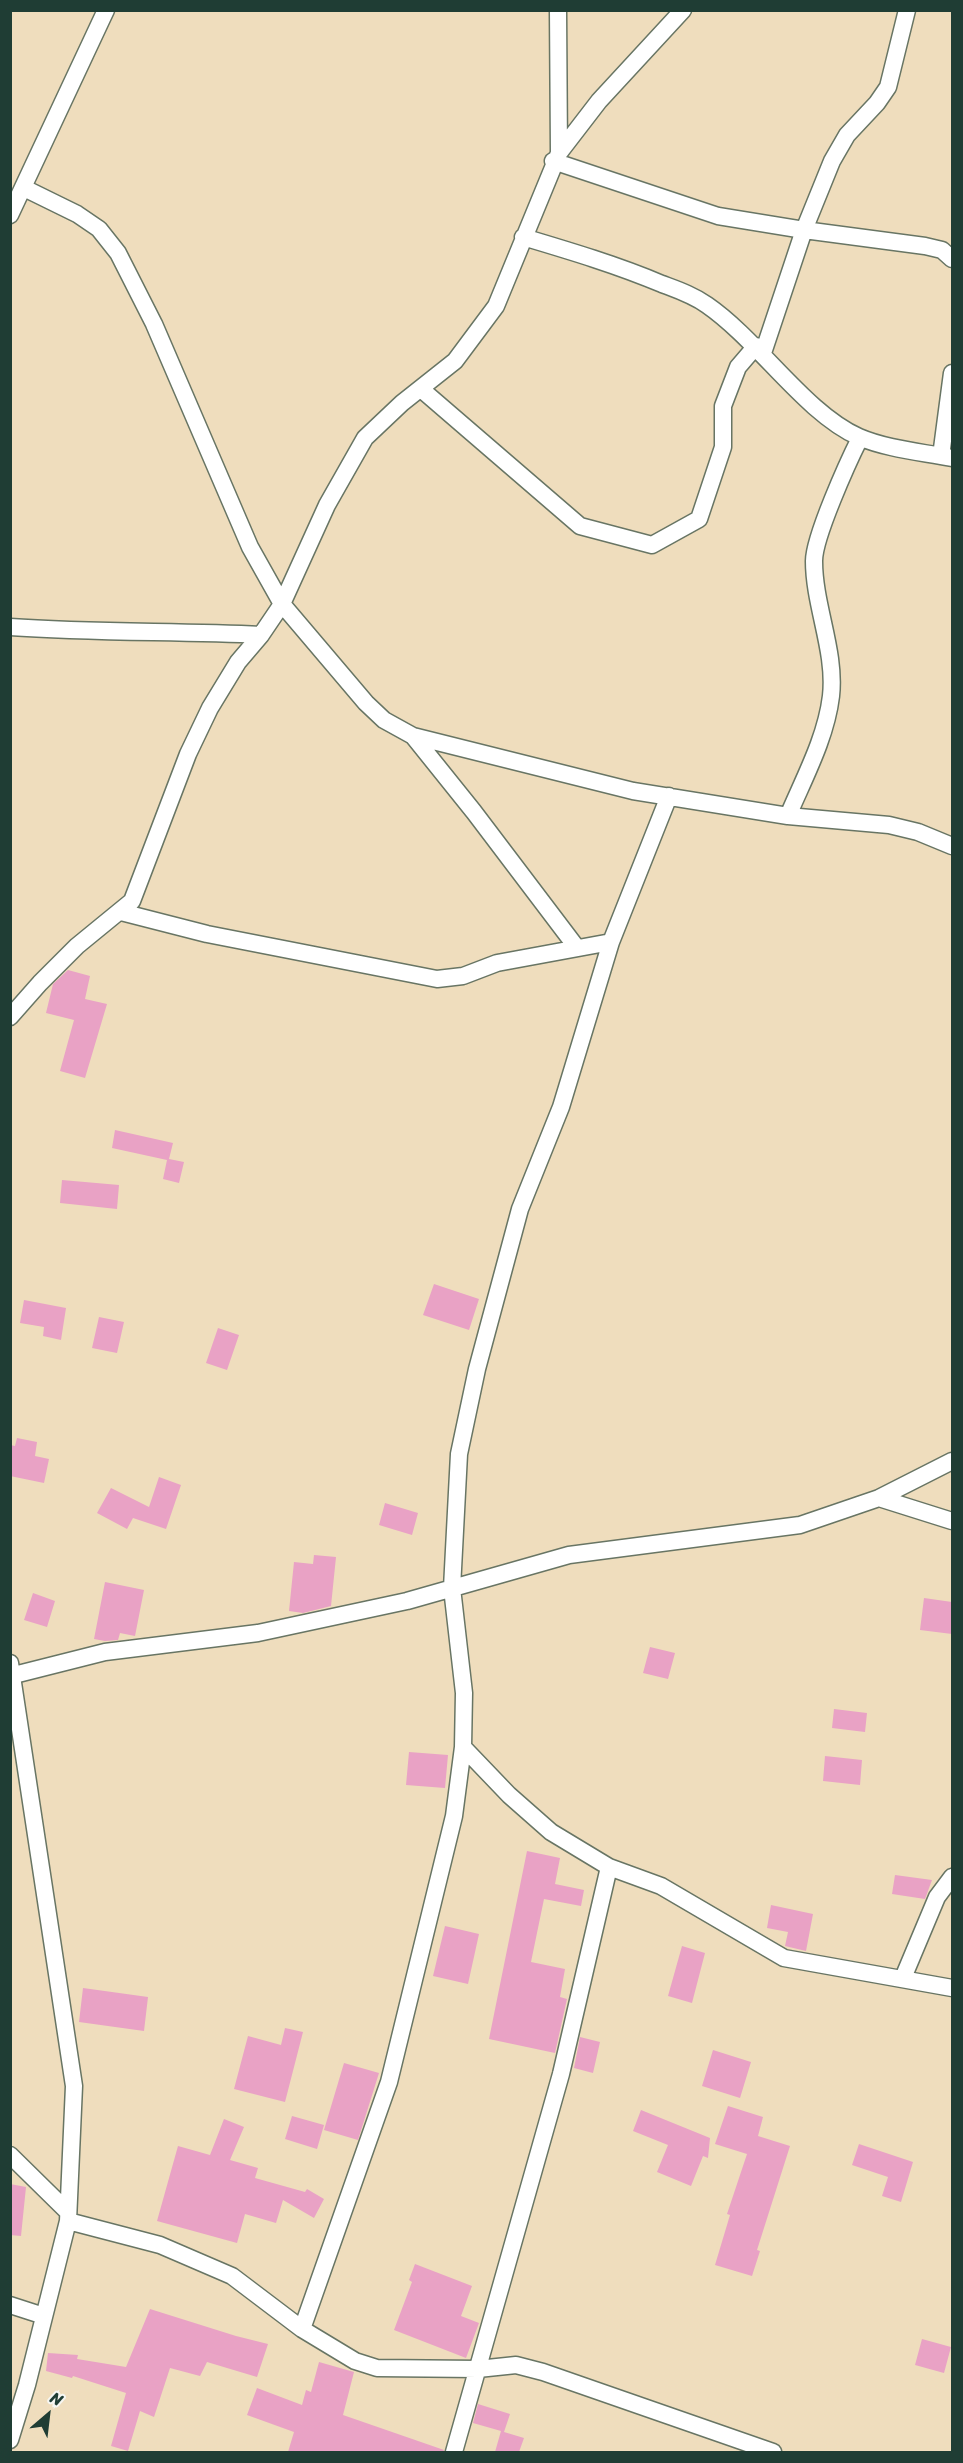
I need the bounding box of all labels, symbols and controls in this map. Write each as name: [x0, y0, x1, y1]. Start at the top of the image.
text: N: [45, 2383, 68, 2414]
north arrow: [18, 2385, 78, 2445]

